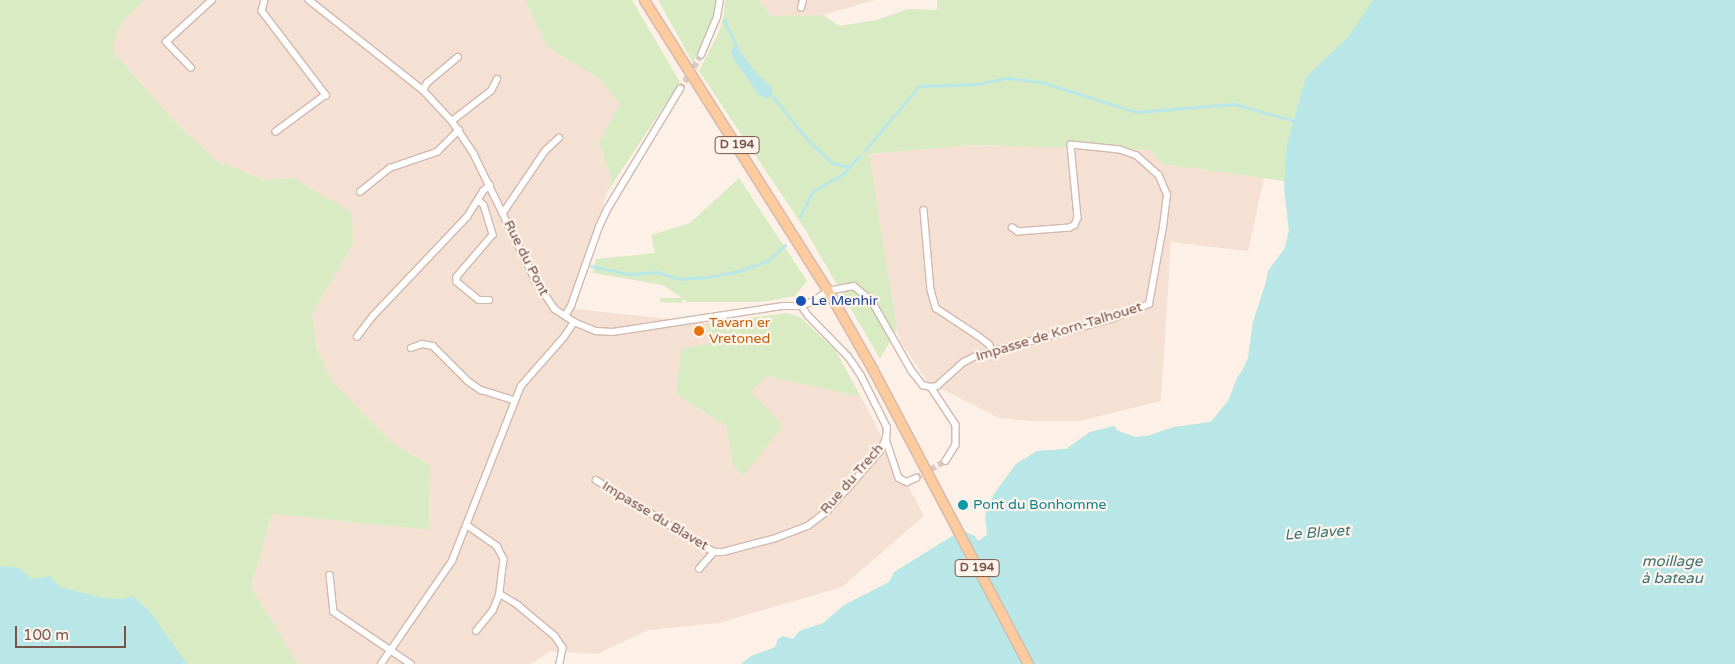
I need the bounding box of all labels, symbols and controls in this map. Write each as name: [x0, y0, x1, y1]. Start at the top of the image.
road number: D 194: [714, 136, 760, 154]
street label: Rue du Pont: [500, 217, 552, 299]
place label: Le Menhir: [811, 293, 878, 309]
marker: Le Menhir: [795, 295, 807, 307]
street label: Impasse de Korn-Talhouet: [974, 299, 1144, 365]
place label: Tavarn er Vretoned: [709, 315, 770, 348]
marker: Tavarn er Vretoned: [693, 325, 705, 337]
street label: Rue du Trech: [817, 440, 887, 518]
street label: Impasse du Blavet: [599, 478, 711, 554]
place label: Pont du Bonhomme: [973, 497, 1106, 513]
marker: Pont du Bonhomme: [957, 499, 969, 511]
water label: Le Blavet: [1284, 522, 1350, 544]
water label: moillage à bateau: [1641, 552, 1703, 587]
road number: D 194: [954, 558, 1000, 578]
scale bar: [18, 616, 129, 648]
text: 100 m: [23, 626, 69, 644]

